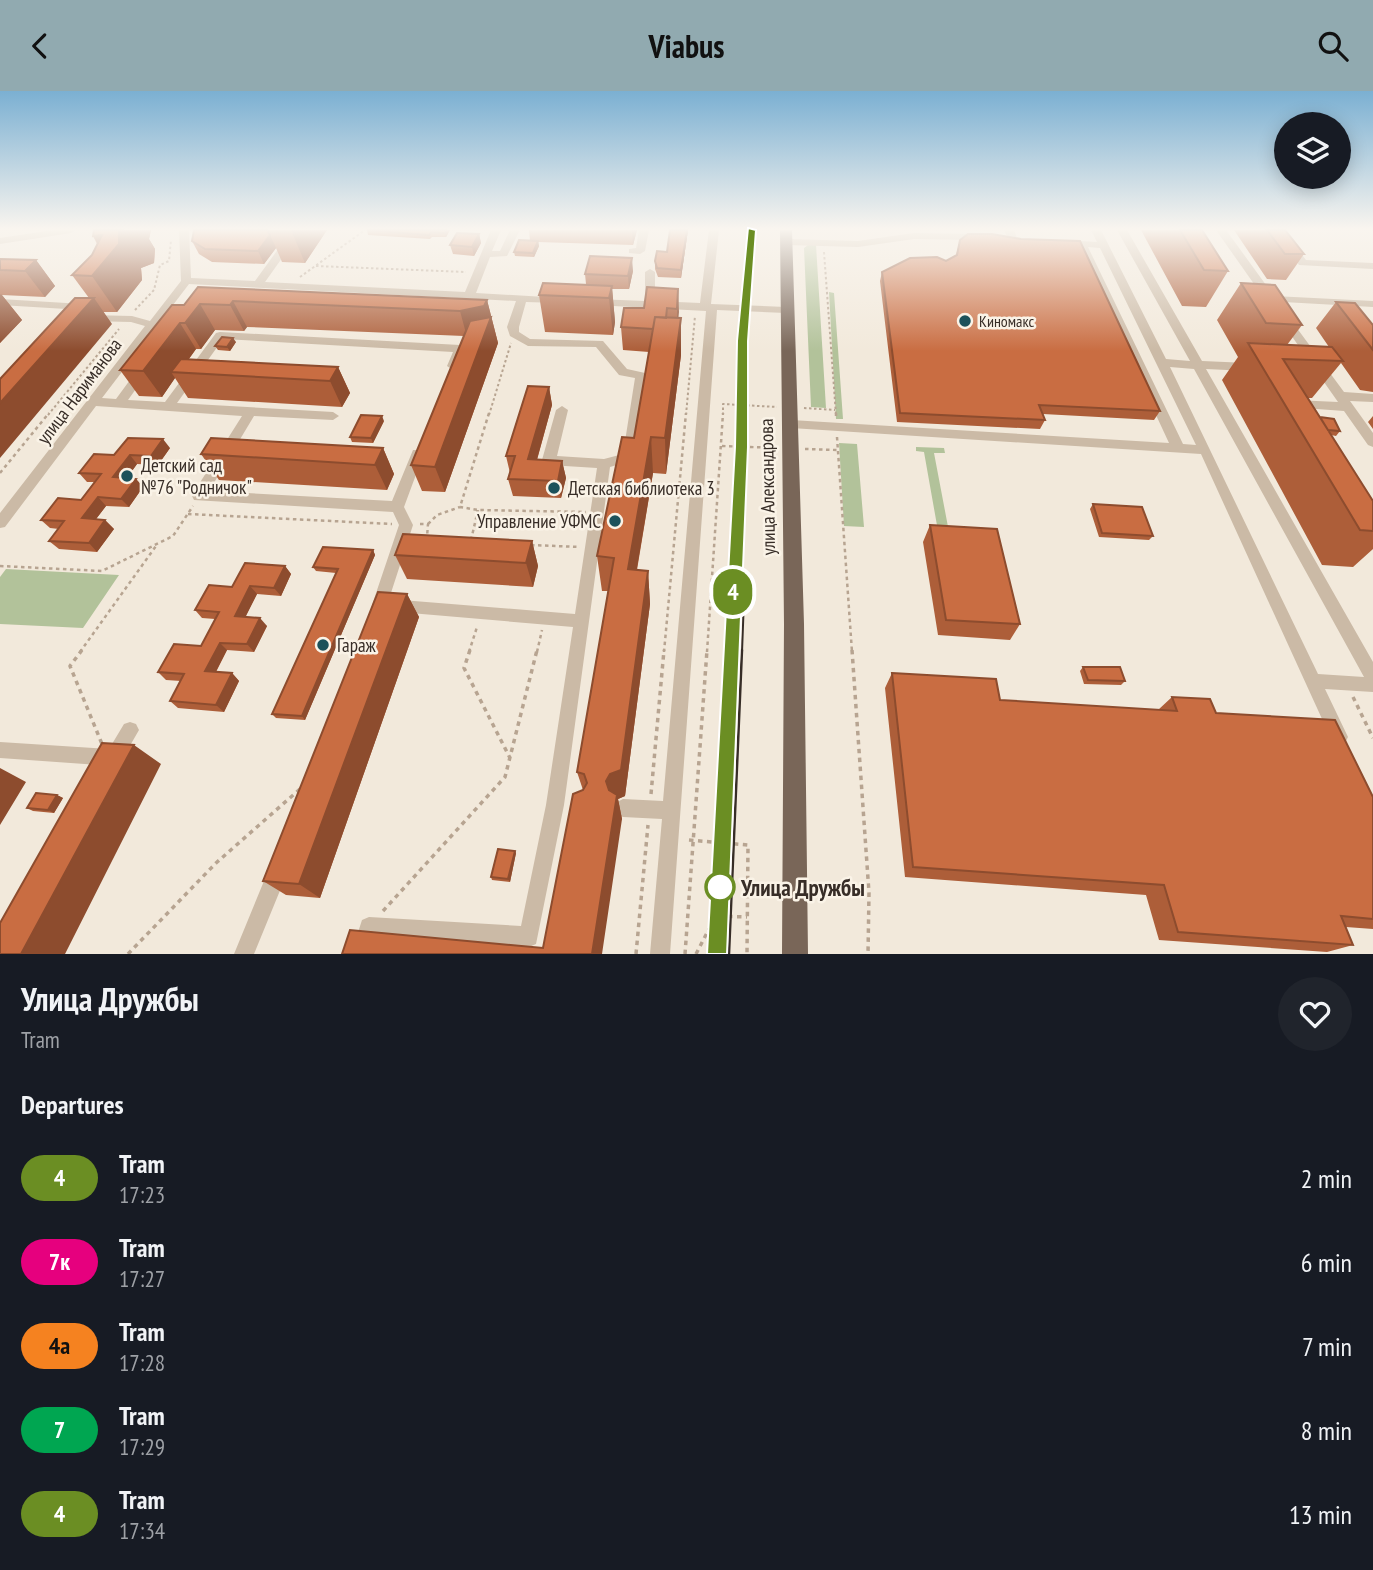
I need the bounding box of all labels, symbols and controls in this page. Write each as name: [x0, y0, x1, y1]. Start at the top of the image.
text: Viabus: [648, 25, 725, 67]
icon: back: [21, 27, 59, 65]
icon: search: [1314, 27, 1352, 65]
map controls: [1274, 112, 1351, 189]
button: layers: [1274, 112, 1351, 189]
place label: Киномакс: [979, 311, 1035, 331]
marker: Киномакс: [957, 313, 973, 329]
street label: улица Нариманова: [31, 333, 127, 449]
street label: улица Александрова: [754, 418, 780, 556]
place label: Детский сад №76 "Родничок": [141, 453, 252, 499]
marker: Детский сад №76 "Родничок": [119, 468, 135, 484]
place label: Детская библиотека 3: [568, 476, 715, 500]
marker: Детская библиотека 3: [546, 480, 562, 496]
place label: Управление УФМС: [477, 509, 601, 533]
marker: Управление УФМС: [607, 513, 623, 529]
line badge: 4: [710, 569, 756, 615]
text: 4: [727, 576, 739, 607]
place label: Гараж: [337, 633, 377, 657]
marker: Гараж: [315, 637, 331, 653]
marker: Улица Дружбы: [705, 872, 735, 902]
place label: Улица Дружбы: [740, 873, 865, 902]
text: Улица Дружбы: [21, 977, 199, 1020]
button: heart: [1278, 977, 1352, 1051]
text: Tram: [21, 1025, 60, 1054]
text: Departures: [21, 1088, 124, 1121]
text: Tram: [119, 1147, 165, 1180]
text: 4: [54, 1162, 65, 1193]
text: 2 min: [1301, 1162, 1352, 1195]
text: 17:23: [119, 1180, 165, 1209]
text: Tram: [119, 1231, 165, 1264]
text: 7к: [49, 1246, 70, 1277]
text: 6 min: [1301, 1246, 1352, 1279]
text: 17:27: [119, 1264, 165, 1293]
text: Tram: [119, 1315, 165, 1348]
text: 4а: [49, 1330, 70, 1361]
text: 7 min: [1302, 1330, 1352, 1363]
text: 17:28: [119, 1348, 165, 1377]
text: Tram: [119, 1399, 165, 1432]
text: 7: [54, 1414, 65, 1445]
text: 8 min: [1301, 1414, 1352, 1447]
text: 17:29: [119, 1432, 165, 1461]
text: Tram: [119, 1483, 165, 1516]
text: 4: [54, 1498, 65, 1529]
text: 13 min: [1289, 1498, 1352, 1531]
text: 17:34: [119, 1516, 165, 1545]

